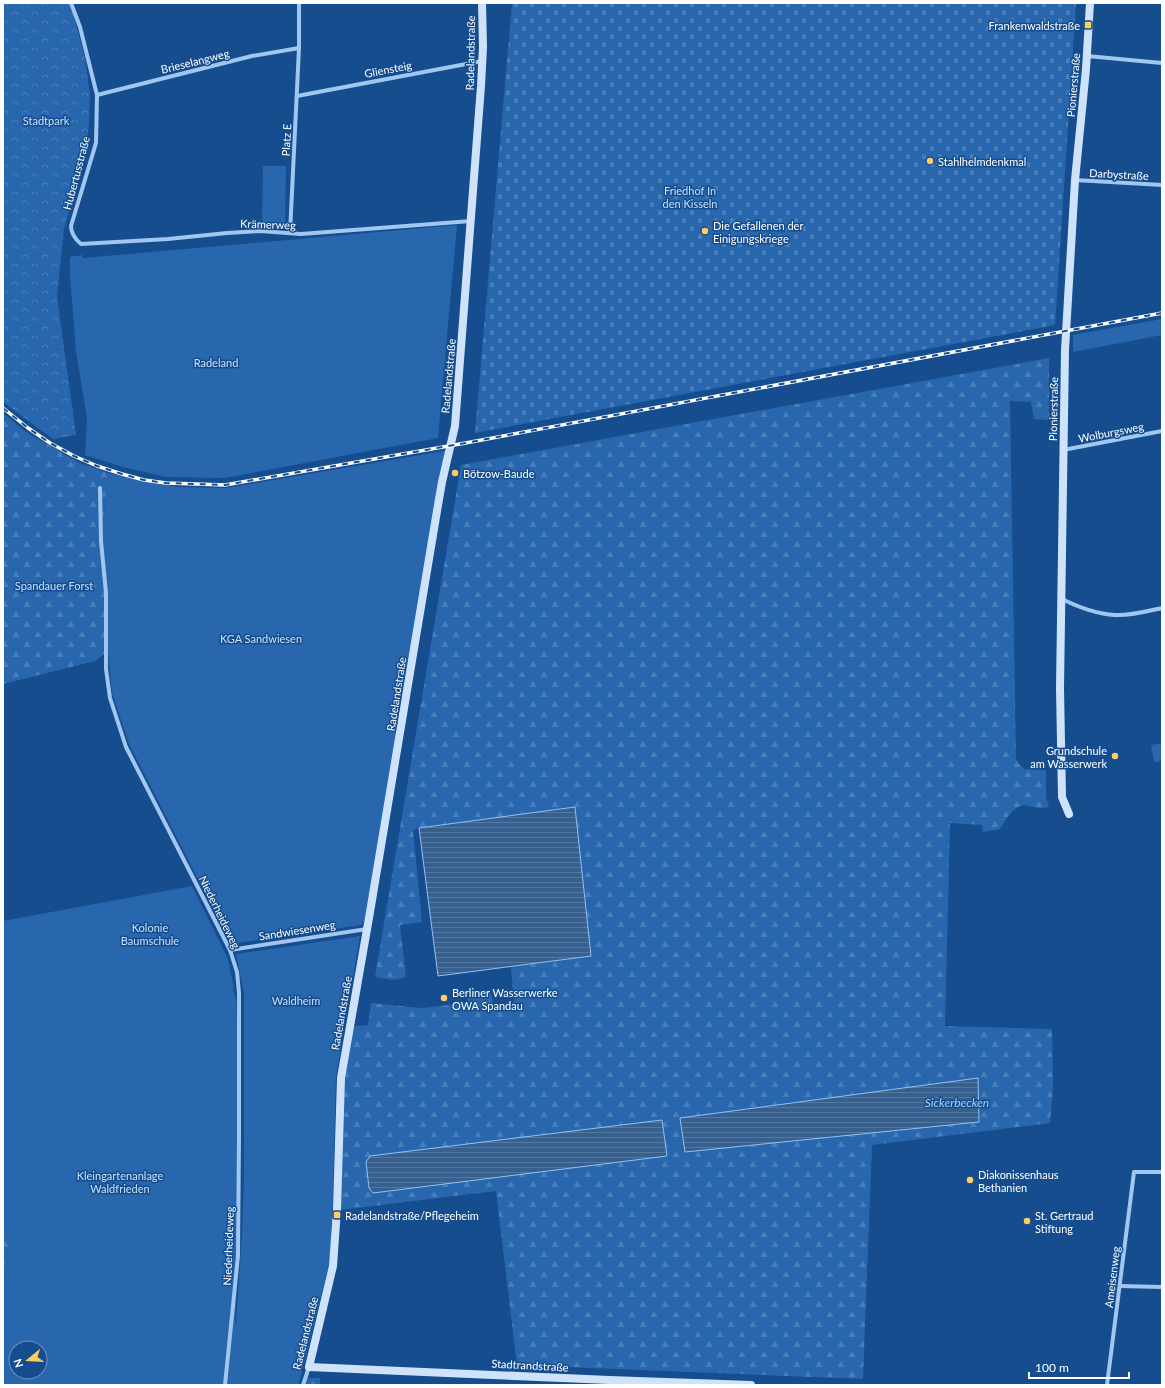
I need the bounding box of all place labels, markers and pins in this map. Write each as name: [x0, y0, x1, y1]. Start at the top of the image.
place label: Frankenwaldstraße: [988, 19, 1080, 32]
marker: Frankenwaldstraße: [1083, 20, 1093, 30]
place label: Stahlhelmdenkmal: [938, 155, 1026, 168]
marker: Stahlhelmdenkmal: [925, 156, 935, 166]
place label: Die Gefallenen der Einigungskriege: [713, 219, 803, 245]
marker: Die Gefallenen der Einigungskriege: [700, 226, 710, 236]
place label: Bötzow-Baude: [463, 467, 535, 480]
marker: Bötzow-Baude: [450, 468, 460, 478]
place label: Grundschule am Wasserwerk: [1030, 744, 1107, 770]
marker: Grundschule am Wasserwerk: [1110, 751, 1120, 761]
place label: Berliner Wasserwerke OWA Spandau: [452, 986, 558, 1012]
marker: Berliner Wasserwerke OWA Spandau: [439, 993, 449, 1003]
place label: Diakonissenhaus Bethanien: [978, 1168, 1059, 1194]
marker: Diakonissenhaus Bethanien: [965, 1175, 975, 1185]
place label: Radelandstraße/Pflegeheim: [345, 1209, 479, 1222]
place label: St. Gertraud Stiftung: [1035, 1209, 1093, 1235]
marker: Radelandstraße/Pflegeheim: [332, 1210, 342, 1220]
marker: St. Gertraud Stiftung: [1022, 1216, 1032, 1226]

